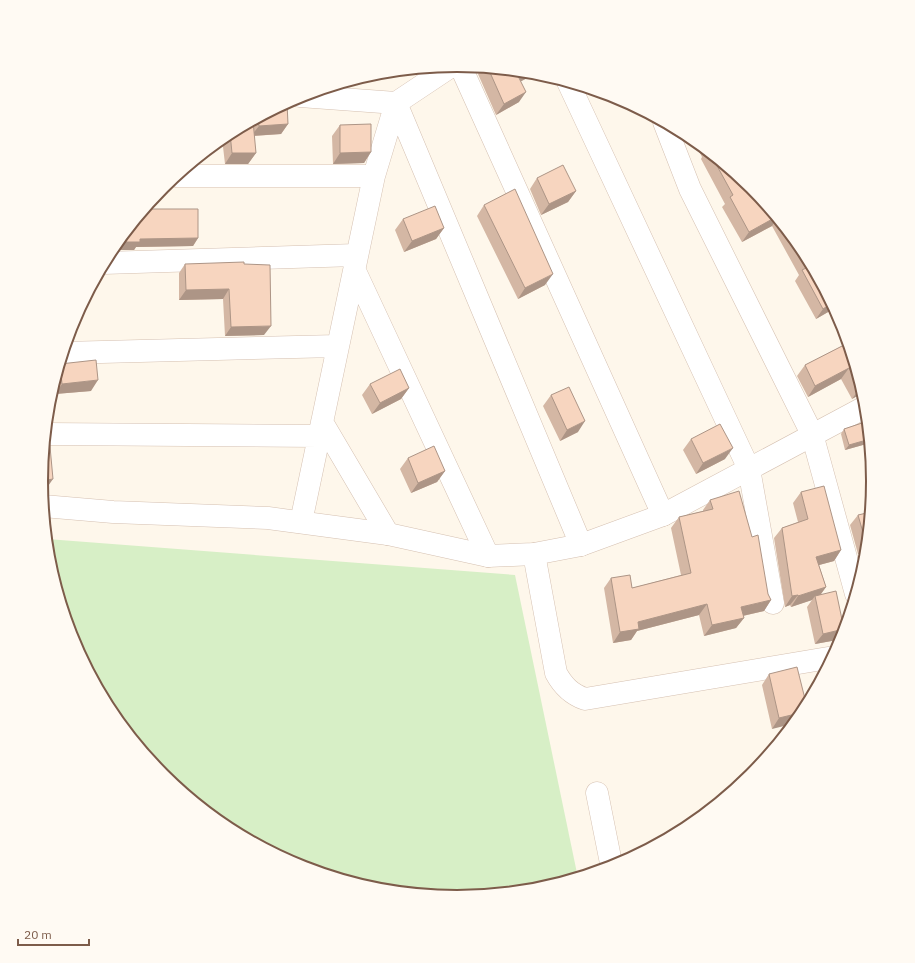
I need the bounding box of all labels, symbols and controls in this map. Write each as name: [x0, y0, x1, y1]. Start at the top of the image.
scale bar: [18, 921, 89, 947]
text: 20 m: [24, 927, 52, 942]

